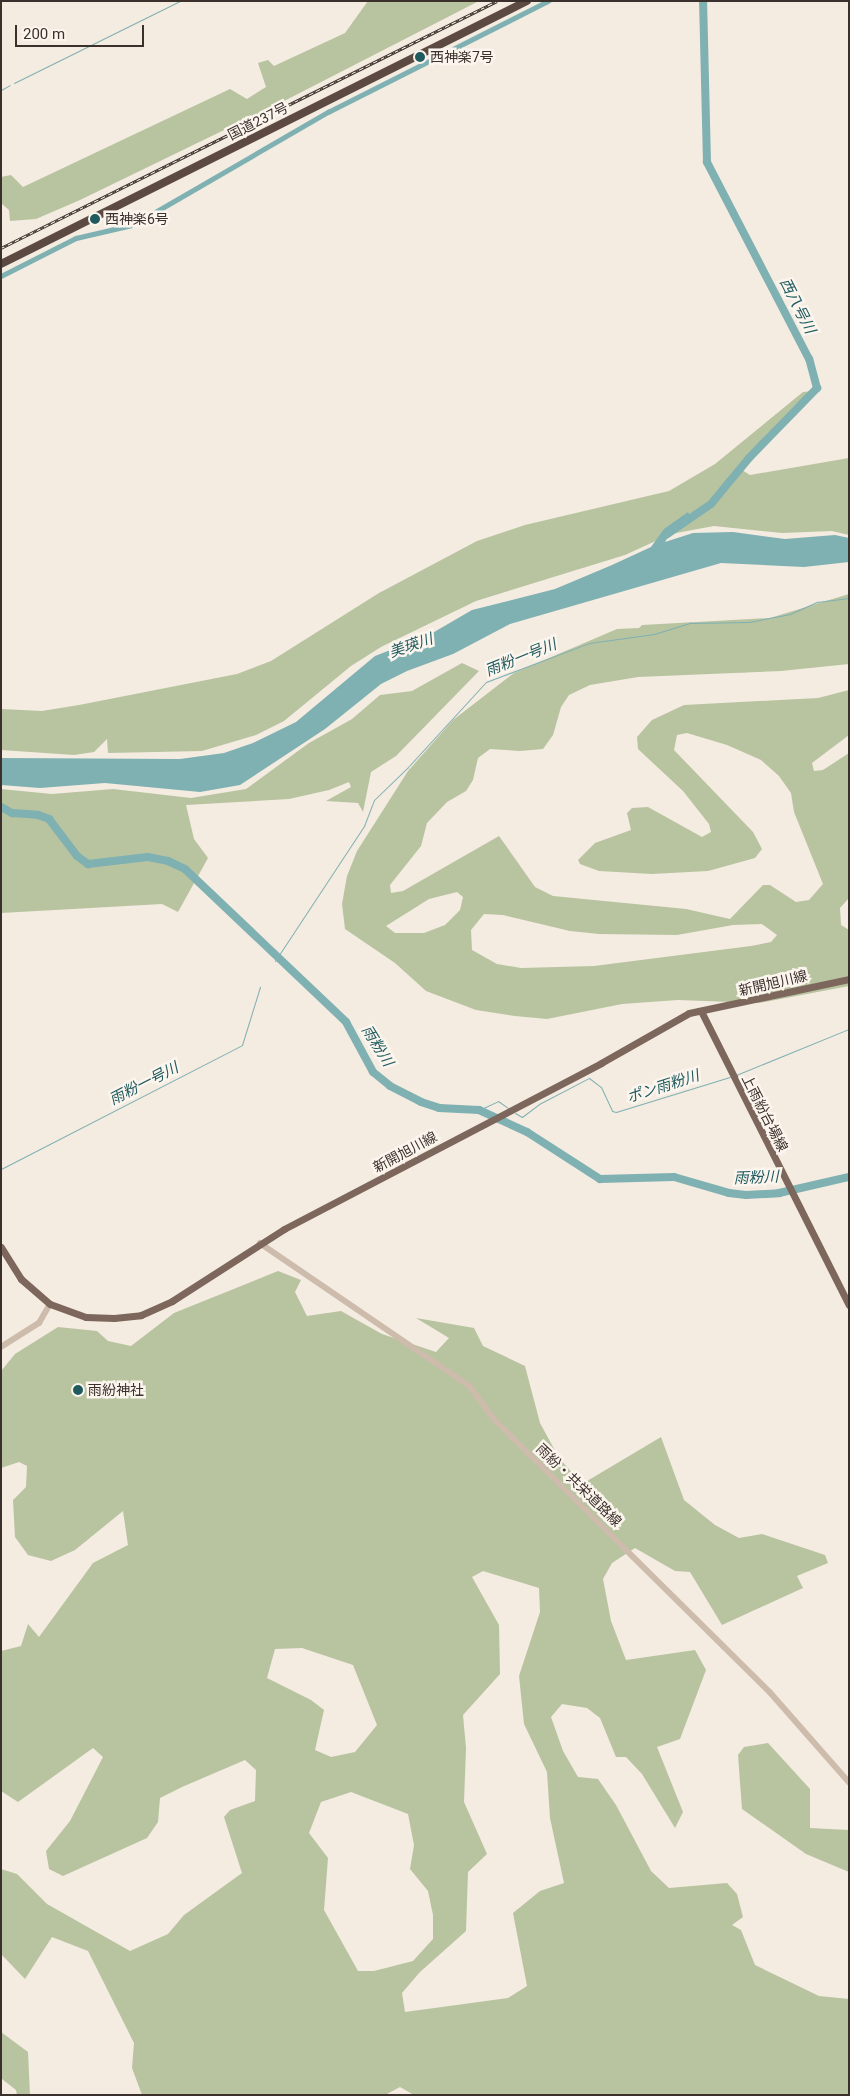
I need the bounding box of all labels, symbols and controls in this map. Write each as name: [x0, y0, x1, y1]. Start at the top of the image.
scale bar: [18, 15, 146, 47]
text: 200 m: [23, 25, 65, 43]
place label: 西神楽7号: [430, 49, 494, 65]
marker: 西神楽7号: [414, 51, 426, 63]
street label: 国道237号: [225, 99, 291, 143]
place label: 西神楽6号: [105, 211, 169, 227]
marker: 西神楽6号: [89, 213, 101, 225]
water label: 西八号川: [775, 275, 819, 337]
water label: 美瑛川: [387, 630, 435, 662]
water label: 雨粉一号川: [483, 636, 559, 680]
street label: 新開旭川線: [737, 967, 809, 999]
water label: 雨粉川: [357, 1022, 397, 1070]
water label: 雨粉一号川: [107, 1059, 181, 1109]
water label: ポン雨粉川: [625, 1067, 701, 1107]
street label: 上雨紛台場線: [738, 1072, 792, 1154]
street label: 新開旭川線: [370, 1128, 440, 1176]
water label: 雨粉川: [733, 1168, 779, 1188]
place label: 雨紛神社: [88, 1382, 144, 1398]
marker: 雨紛神社: [72, 1384, 84, 1396]
street label: 雨紛・共栄道路線: [533, 1440, 625, 1530]

